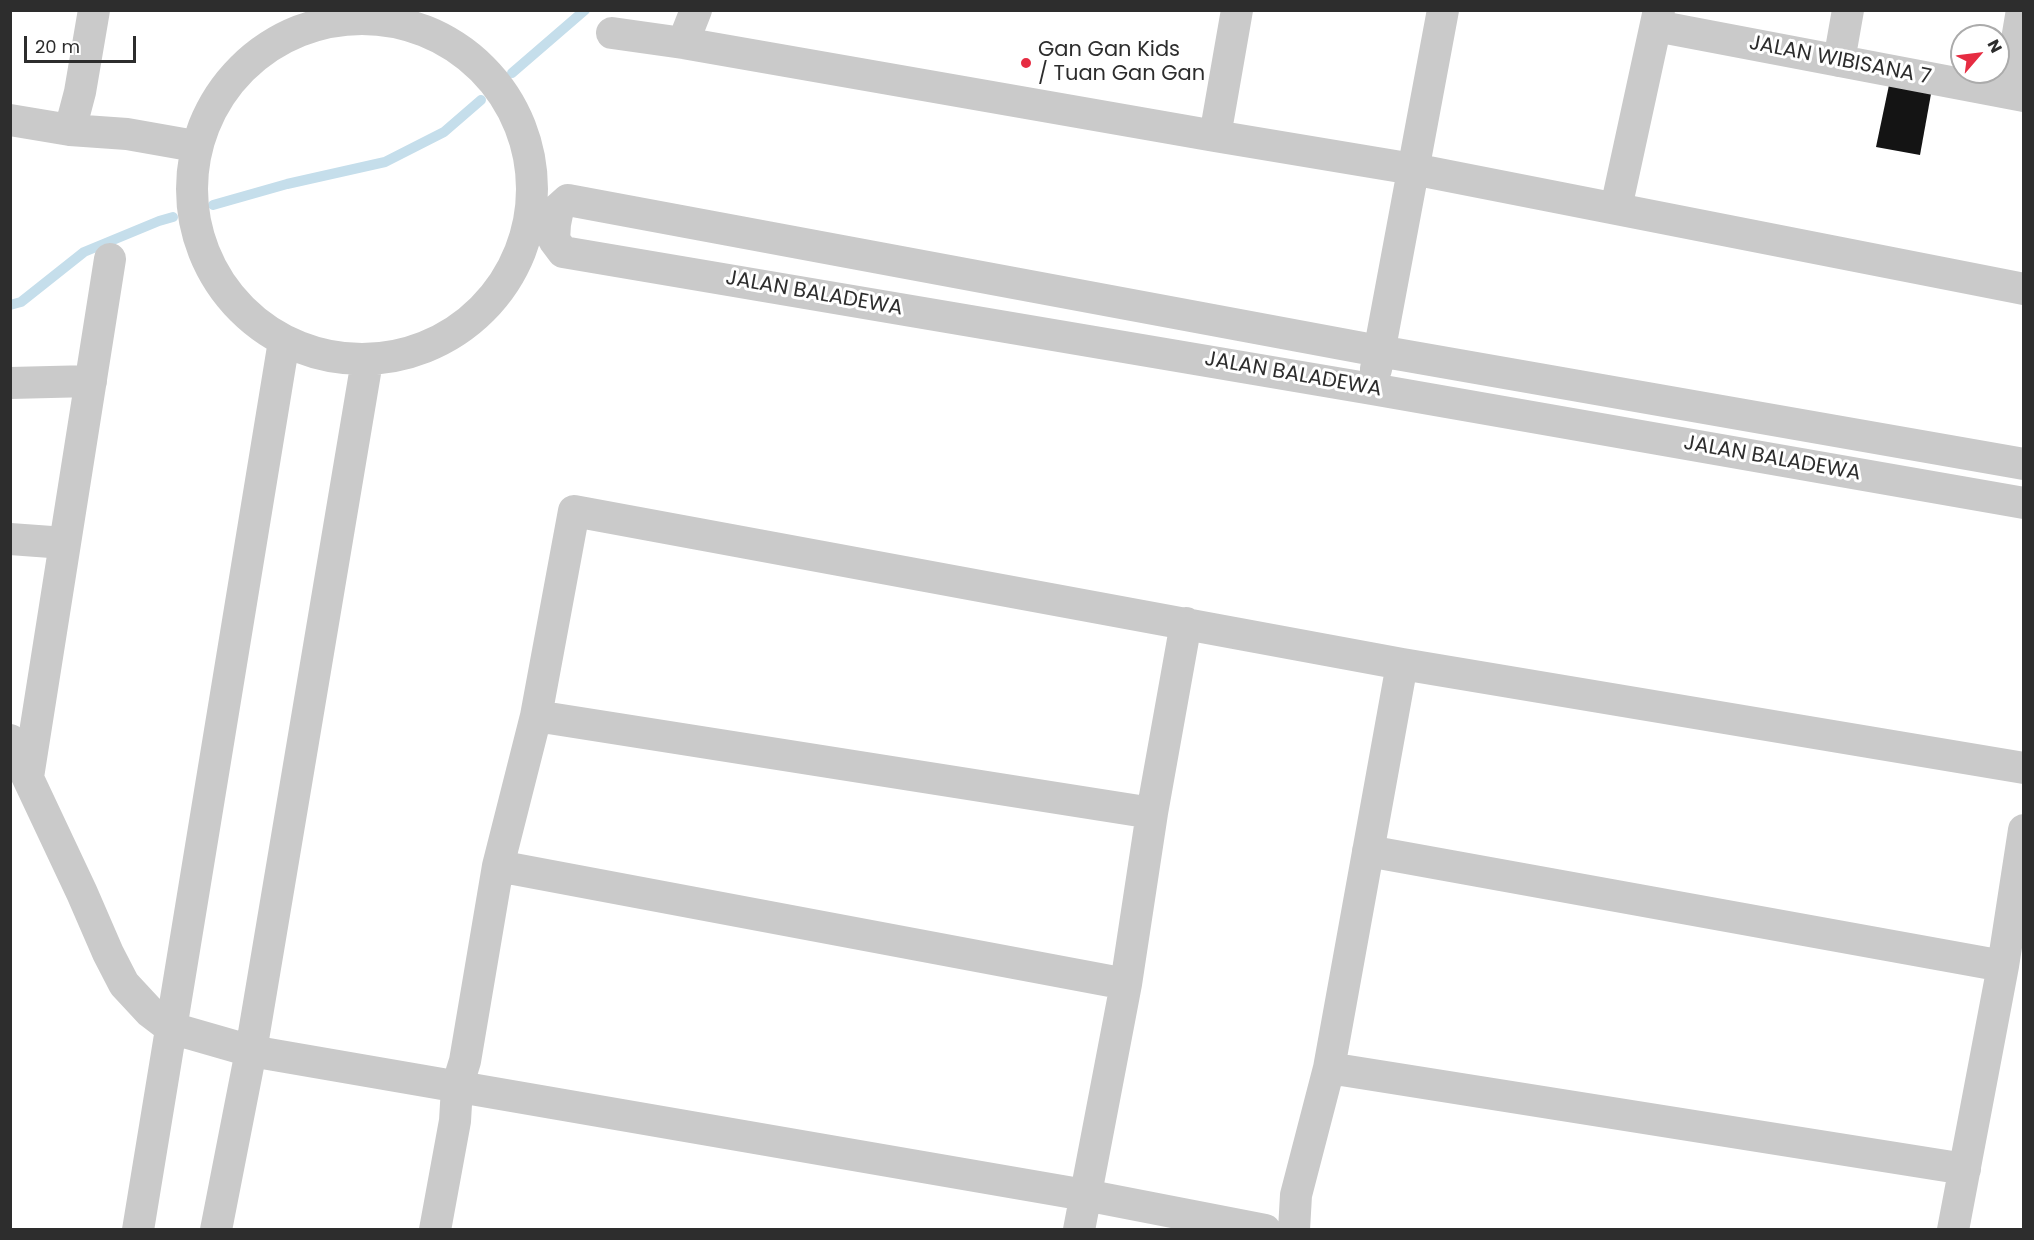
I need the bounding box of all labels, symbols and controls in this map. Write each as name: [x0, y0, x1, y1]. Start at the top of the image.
scale bar: [27, 24, 140, 62]
north arrow: [1950, 24, 2010, 84]
street label: JALAN WIBISANA 7: [1747, 31, 1933, 91]
text: 20 m: [35, 34, 80, 59]
text: N: [1982, 36, 2008, 57]
place label: Gan Gan Kids / Tuan Gan Gan: [1038, 38, 1205, 88]
marker: Gan Gan Kids / Tuan Gan Gan: [1019, 56, 1033, 70]
street label: JALAN BALADEWA: [723, 266, 905, 322]
street label: JALAN BALADEWA: [1202, 347, 1384, 403]
street label: JALAN BALADEWA: [1681, 431, 1863, 487]

